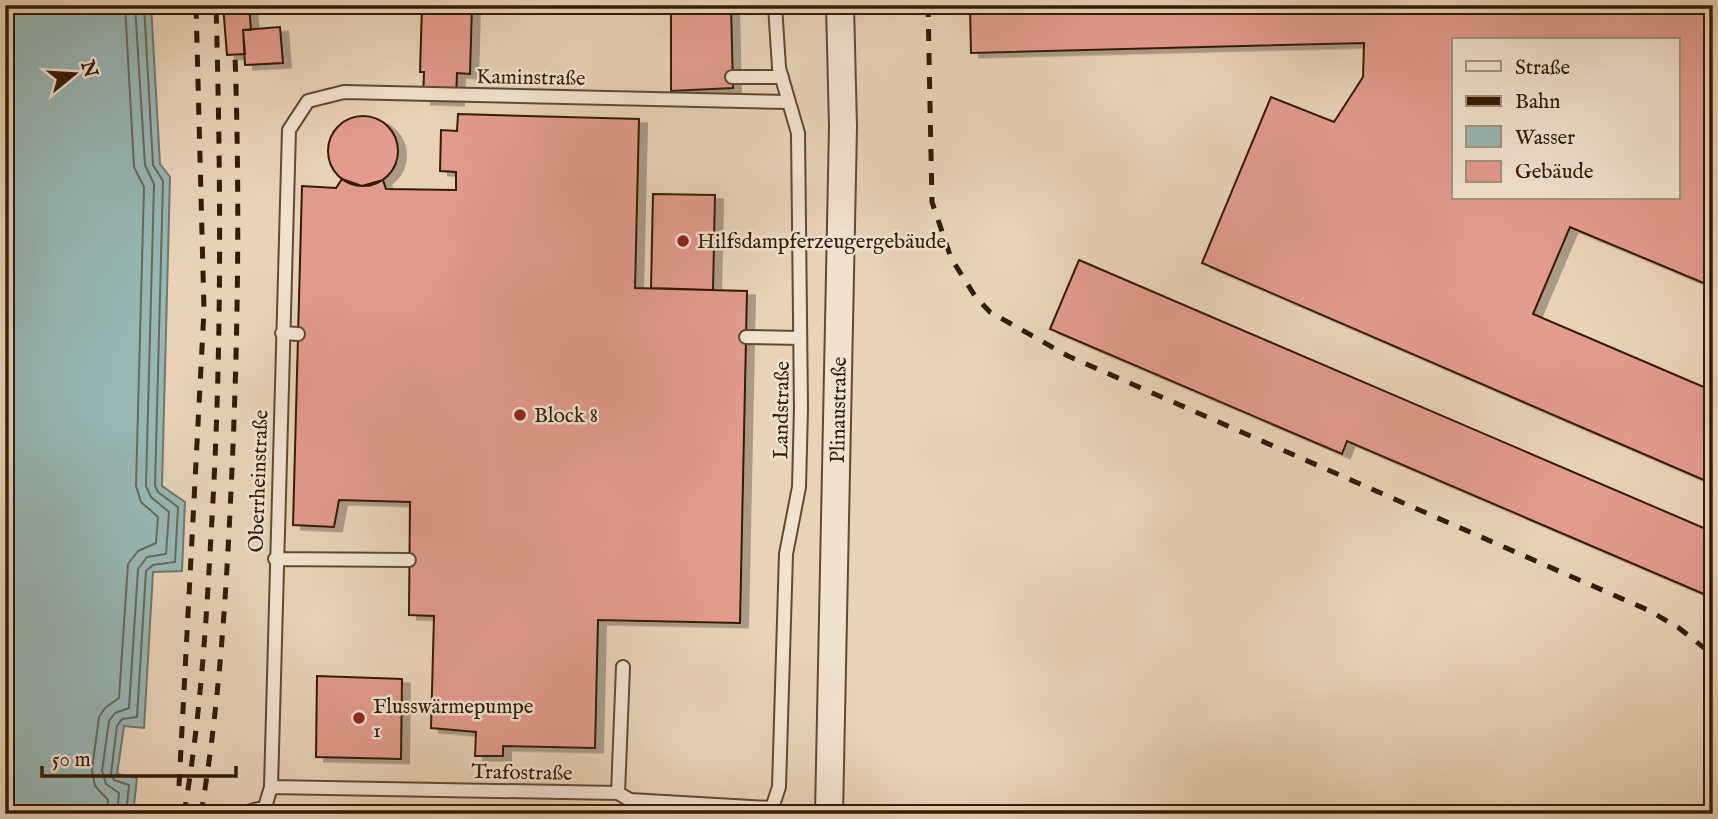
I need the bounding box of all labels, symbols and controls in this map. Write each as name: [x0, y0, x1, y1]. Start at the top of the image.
north arrow: [38, 38, 108, 108]
legend: [1452, 38, 1680, 200]
text: Straße: [1515, 55, 1571, 82]
text: N: [74, 57, 102, 81]
street label: Kaminstraße: [476, 64, 586, 93]
text: Bahn: [1515, 89, 1560, 116]
text: Wasser: [1515, 125, 1575, 152]
text: Gebäude: [1515, 159, 1594, 186]
place label: Hilfsdampferzeugergebäude: [697, 229, 947, 256]
marker: Hilfsdampferzeugergebäude: [675, 233, 691, 249]
street label: Plinaustraße: [825, 356, 854, 464]
street label: Landstraße: [768, 360, 797, 459]
place label: Block 8: [534, 403, 598, 430]
marker: Block 8: [512, 407, 528, 423]
street label: Oberrheinstraße: [244, 409, 275, 553]
place label: Flusswärmepumpe 1: [373, 694, 534, 745]
marker: Flusswärmepumpe 1: [351, 710, 367, 726]
scale bar: [42, 735, 236, 779]
text: 50 m: [52, 747, 91, 774]
street label: Trafostraße: [471, 759, 573, 788]

